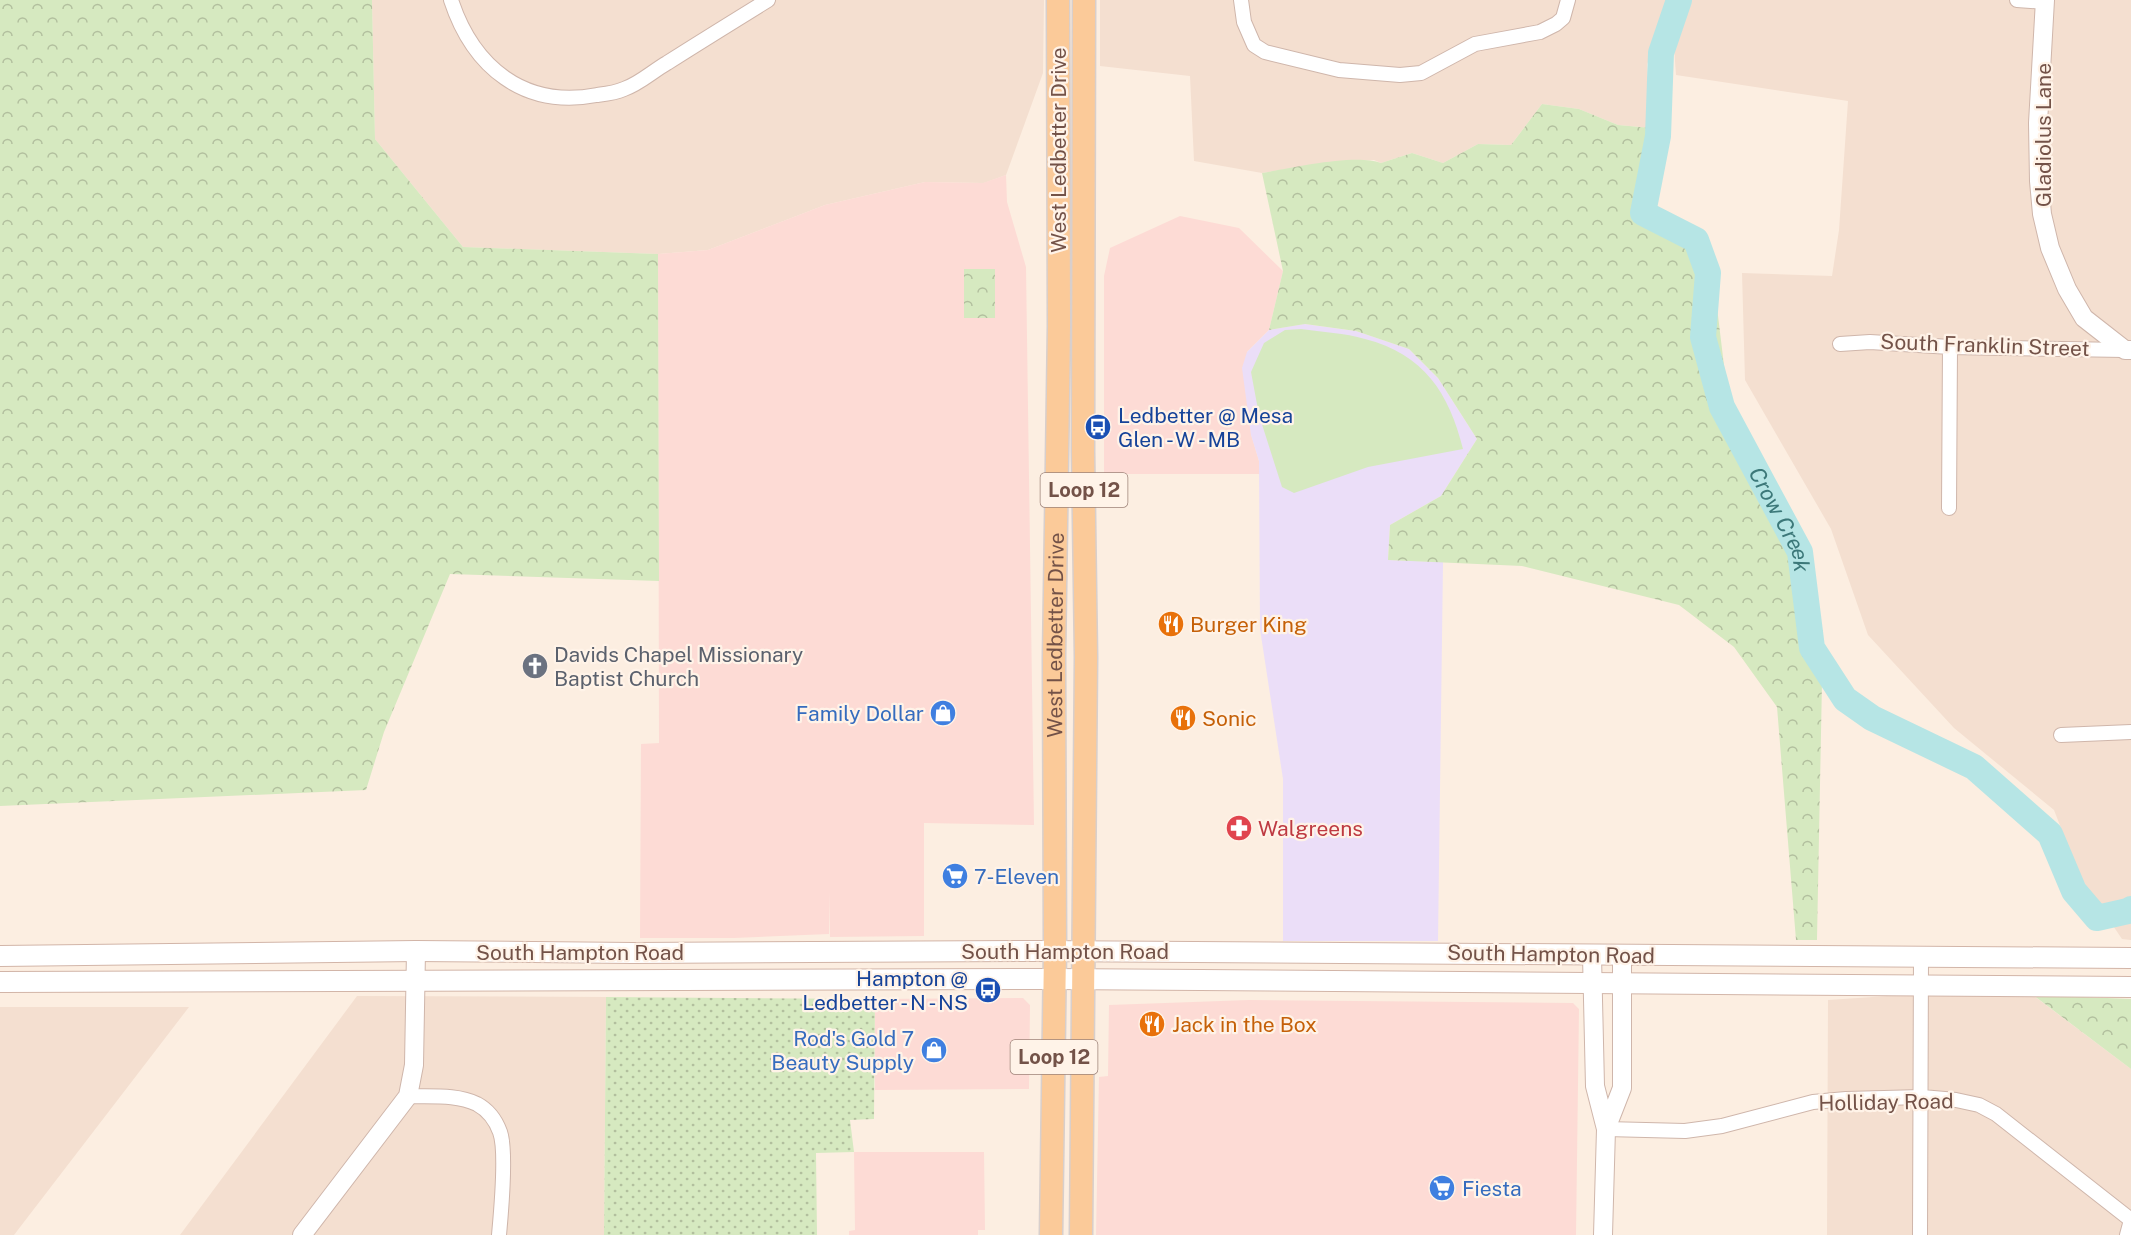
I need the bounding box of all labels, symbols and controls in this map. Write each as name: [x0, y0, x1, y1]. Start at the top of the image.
street label: West Ledbetter Drive: [1046, 47, 1071, 253]
street label: Gladiolus Lane: [2031, 63, 2056, 207]
street label: South Franklin Street: [1880, 329, 2090, 361]
place label: Ledbetter @ Mesa Glen - W - MB: [1118, 403, 1293, 452]
bus stop icon: Ledbetter @ Mesa Glen - W - MB: [1083, 412, 1113, 442]
water label: Crow Creek: [1744, 462, 1815, 574]
road number: Loop 12: [1040, 473, 1128, 507]
street label: West Ledbetter Drive: [1041, 532, 1068, 738]
restaurant icon: Burger King: [1156, 609, 1186, 639]
place label: Burger King: [1190, 612, 1307, 637]
place label: Davids Chapel Missionary Baptist Church: [554, 642, 803, 691]
church icon: Davids Chapel Missionary Baptist Church: [520, 651, 550, 681]
shop icon: Family Dollar: [928, 698, 958, 728]
place label: Family Dollar: [796, 701, 924, 726]
restaurant icon: Sonic: [1168, 703, 1198, 733]
place label: Sonic: [1202, 706, 1257, 731]
pharmacy icon: Walgreens: [1224, 813, 1254, 843]
place label: Walgreens: [1258, 816, 1363, 841]
supermarket icon: 7-Eleven: [940, 861, 970, 891]
place label: 7-Eleven: [974, 864, 1059, 889]
street label: South Hampton Road: [961, 939, 1169, 964]
street label: South Hampton Road: [476, 940, 684, 965]
street label: South Hampton Road: [1447, 940, 1655, 968]
place label: Hampton @ Ledbetter - N - NS: [802, 966, 968, 1015]
bus stop icon: Hampton @ Ledbetter - N - NS: [973, 975, 1003, 1005]
restaurant icon: Jack in the Box: [1137, 1009, 1167, 1039]
place label: Jack in the Box: [1172, 1012, 1317, 1037]
place label: Rod's Gold 7 Beauty Supply: [771, 1026, 914, 1075]
shop icon: Rod's Gold 7 Beauty Supply: [919, 1035, 949, 1065]
road number: Loop 12: [1010, 1040, 1098, 1074]
street label: Holliday Road: [1818, 1088, 1954, 1116]
supermarket icon: Fiesta: [1427, 1173, 1457, 1203]
place label: Fiesta: [1462, 1176, 1522, 1201]

